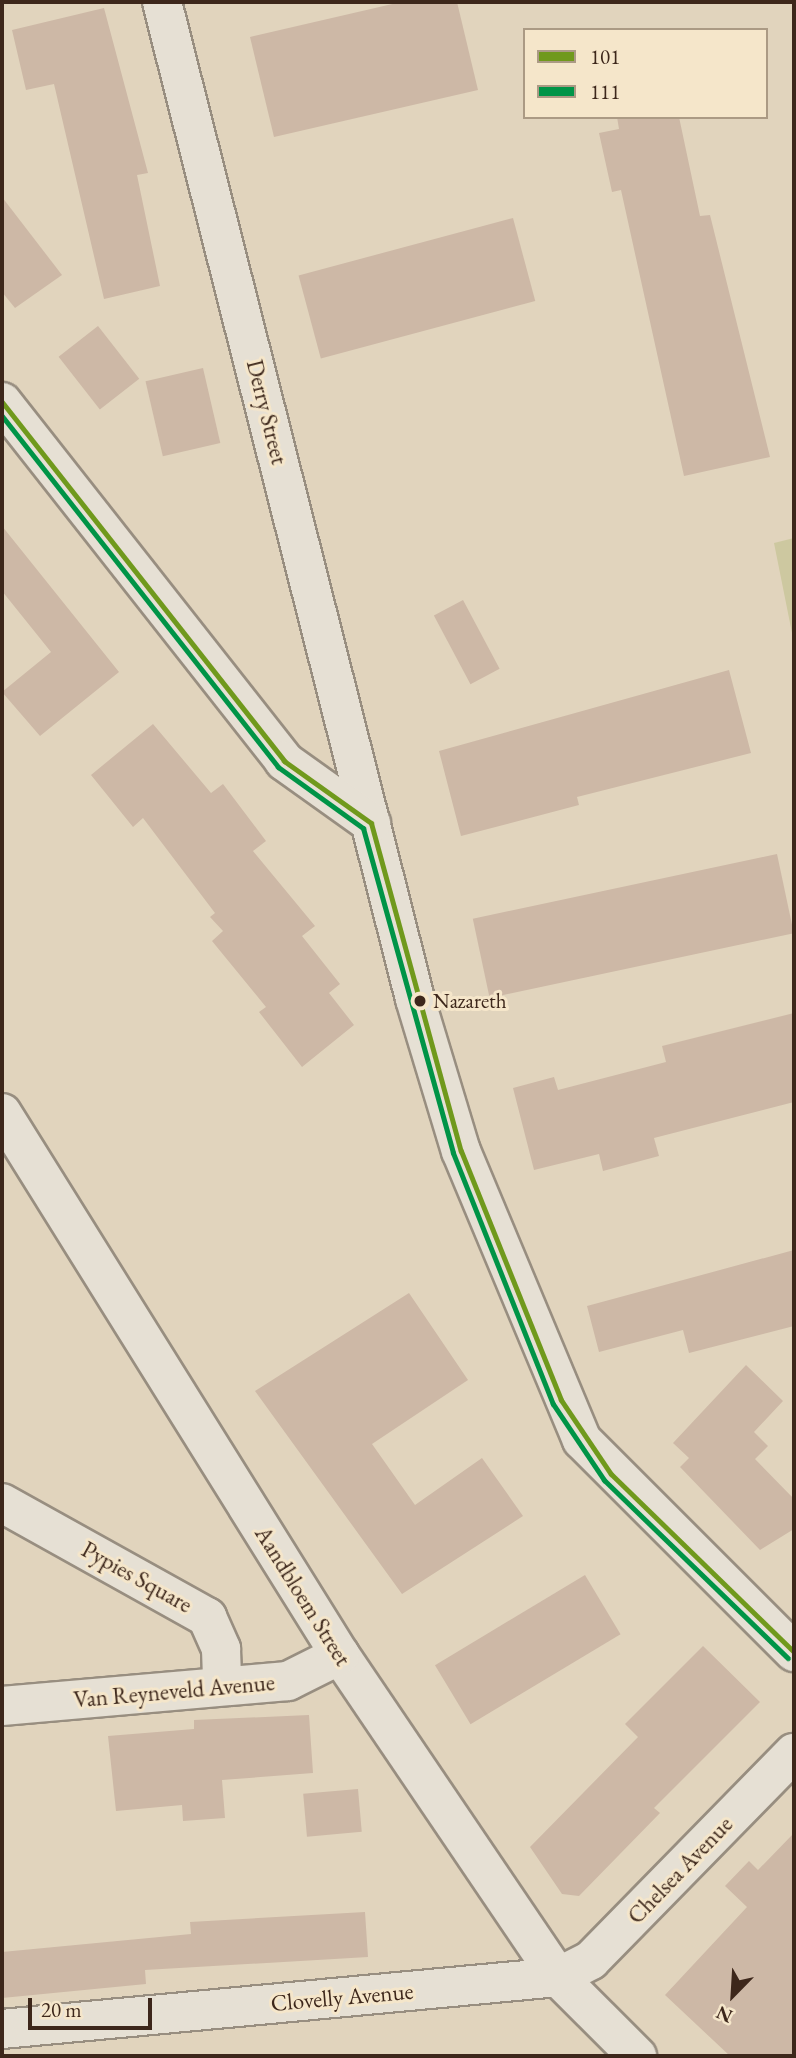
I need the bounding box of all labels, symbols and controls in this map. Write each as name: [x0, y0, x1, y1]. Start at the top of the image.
legend: [523, 28, 768, 119]
text: 101: [590, 43, 620, 70]
text: 111: [590, 78, 620, 105]
street label: Derry Street: [241, 357, 293, 467]
place label: Nazareth: [433, 988, 506, 1014]
marker: Nazareth: [413, 994, 427, 1008]
street label: Aandbloem Street: [249, 1521, 357, 1671]
street label: Pypies Square: [77, 1535, 197, 1619]
street label: Van Reyneveld Avenue: [72, 1668, 276, 1714]
street label: Chelsea Avenue: [622, 1810, 738, 1930]
north arrow: [698, 1960, 768, 2030]
street label: Clovelly Avenue: [270, 1977, 414, 2017]
scale bar: [32, 1984, 156, 2028]
text: 20 m: [41, 1996, 82, 2023]
text: N: [712, 2000, 736, 2029]

